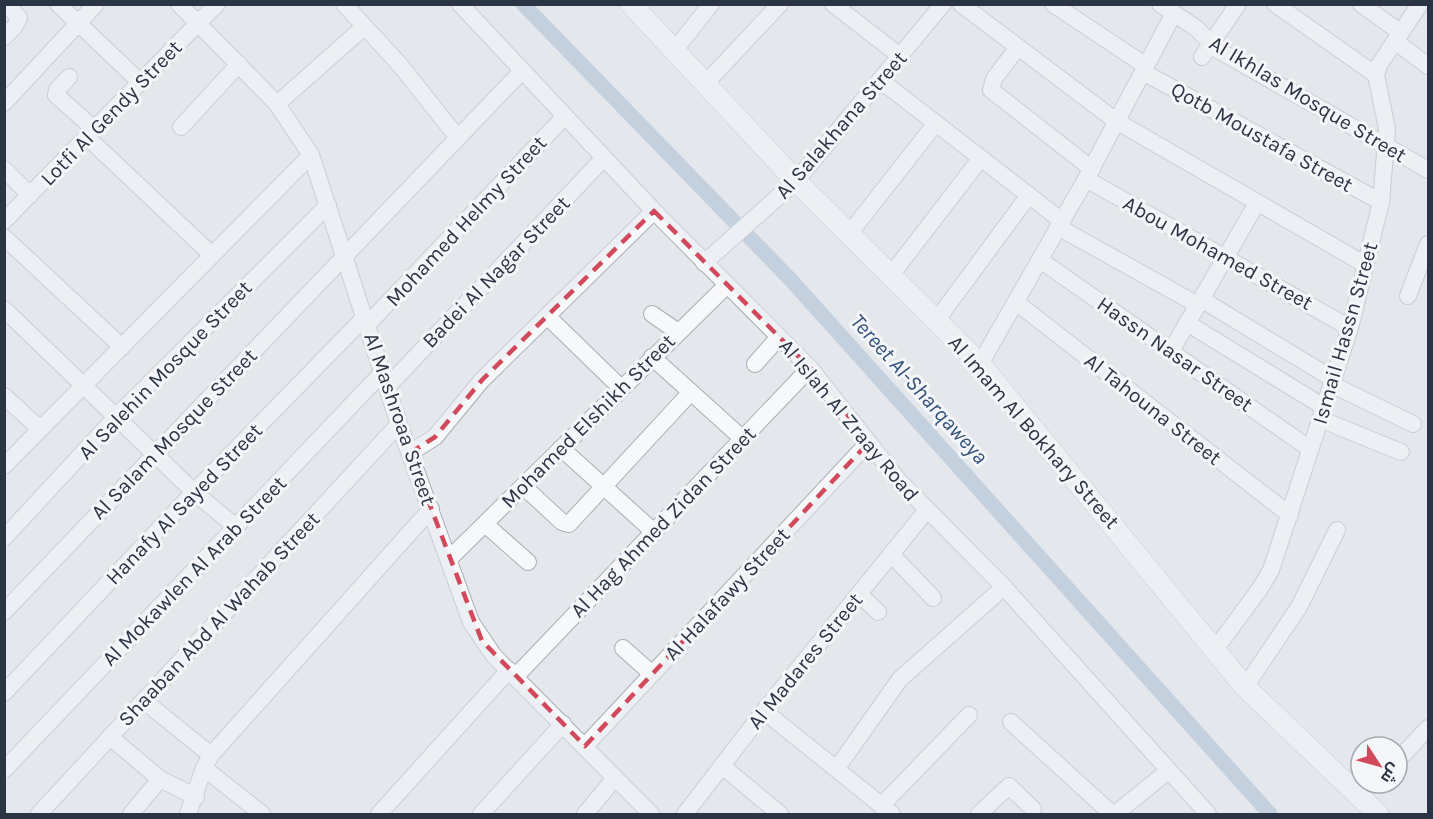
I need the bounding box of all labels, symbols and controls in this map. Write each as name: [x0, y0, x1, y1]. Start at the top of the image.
street label: Al Ikhlas Mosque Street: [1205, 31, 1411, 167]
street label: Lotfi Al Gendy Street: [36, 35, 187, 191]
street label: Al Salakhana Street: [770, 46, 912, 204]
street label: Qotb Moustafa Street: [1167, 77, 1357, 197]
street label: Mohamed Helmy Street: [381, 131, 551, 311]
street label: Badei Al Nagar Street: [417, 191, 575, 353]
street label: Abou Mohamed Street: [1119, 191, 1317, 315]
street label: Ismail Hassn Street: [1308, 239, 1383, 427]
street label: Al Salehin Mosque Street: [73, 276, 257, 464]
street label: Hassn Nasar Street: [1093, 291, 1257, 417]
water label: Tereet Al-Sharqaweya: [845, 309, 993, 469]
street label: Mohamed Elshikh Street: [496, 329, 680, 513]
street label: Al Mashroaa Street: [359, 330, 441, 508]
street label: Al Imam Al Bokhary Street: [944, 330, 1125, 534]
street label: Al Islah Al Zraay Road: [774, 334, 924, 506]
street label: Al Salam Mosque Street: [86, 344, 262, 524]
street label: Al Tahouna Street: [1080, 348, 1226, 470]
street label: Hanafy Al Sayed Street: [101, 418, 267, 590]
street label: Al Hag Ahmed Zidan Street: [565, 422, 761, 622]
street label: Al Mokawlen Al Arab Street: [97, 471, 291, 671]
street label: Shaaban Abd Al Wahab Street: [113, 507, 325, 731]
street label: Al Halafawy Street: [659, 523, 795, 665]
street label: Al Madares Street: [743, 588, 867, 734]
north arrow: [1349, 735, 1409, 795]
text: ش: [1377, 760, 1404, 787]

